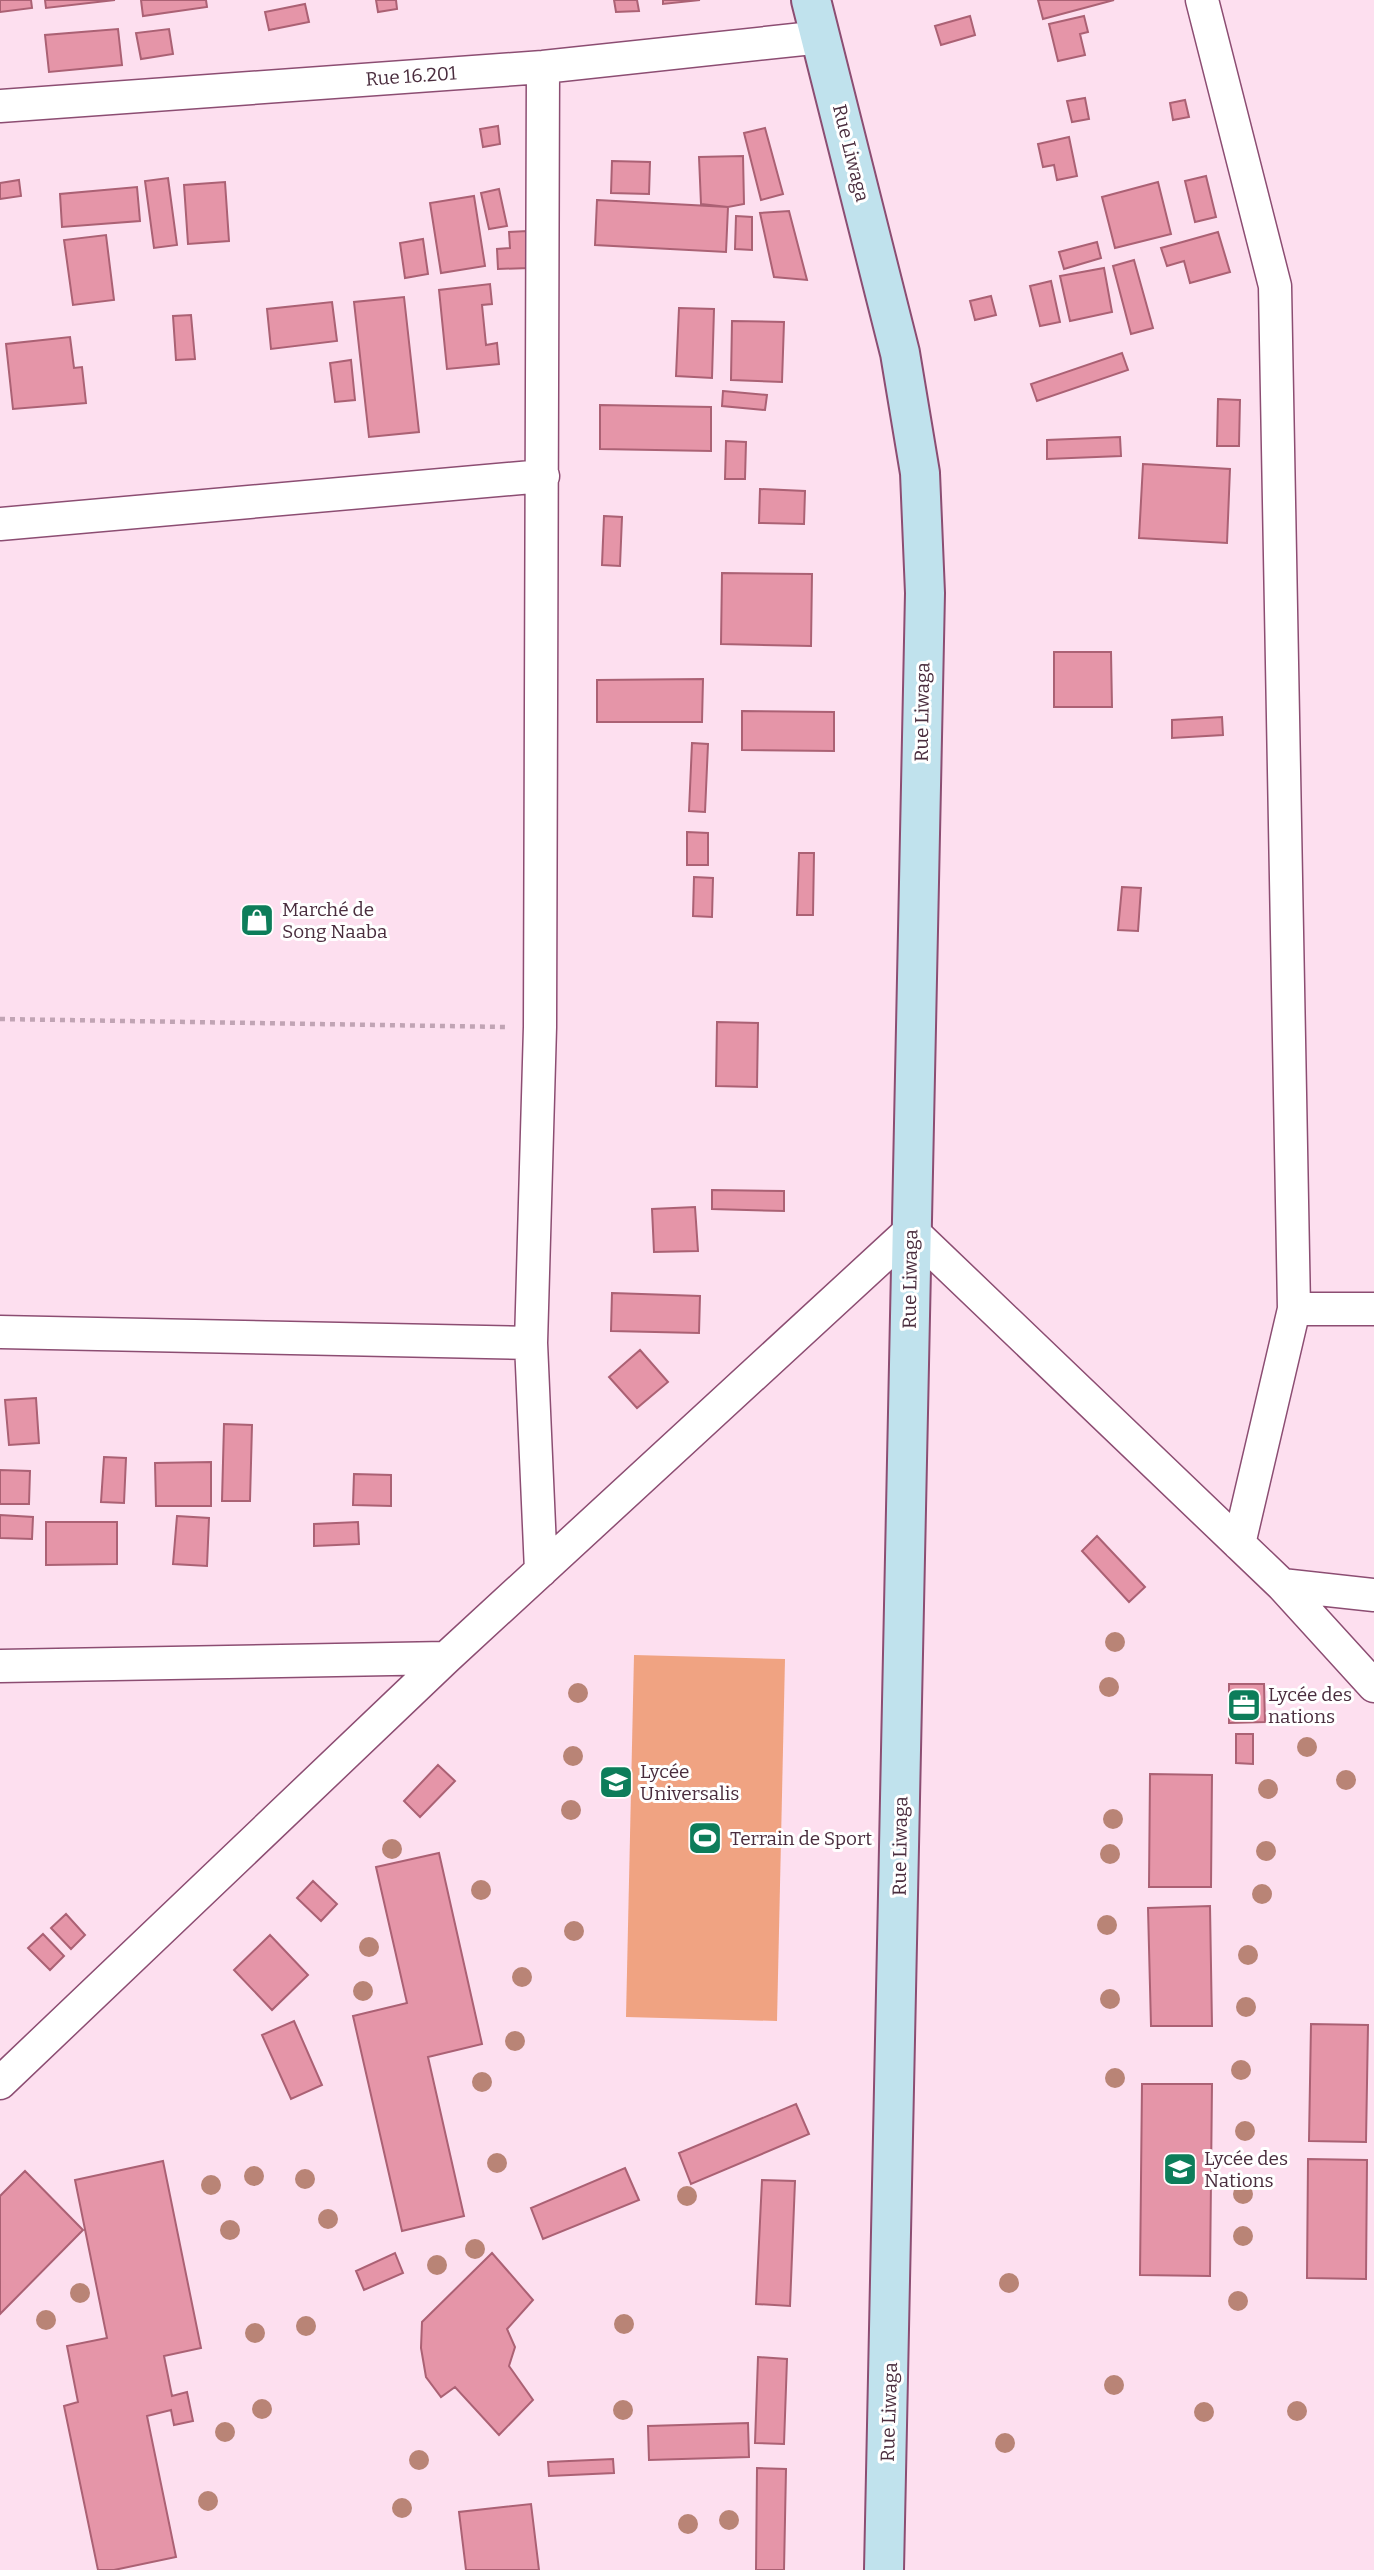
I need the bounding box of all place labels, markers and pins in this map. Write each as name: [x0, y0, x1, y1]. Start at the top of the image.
place label: Marché de Song Naaba: [282, 898, 388, 943]
shop icon: Marché de Song Naaba: [238, 901, 276, 939]
place label: Lycée des nations: [1268, 1683, 1352, 1728]
office icon: Lycée des nations: [1225, 1686, 1263, 1724]
place label: Lycée Universalis: [640, 1760, 739, 1805]
school or university icon: Lycée Universalis: [597, 1763, 635, 1801]
sports icon: Terrain de Sport: [686, 1819, 724, 1857]
place label: Terrain de Sport: [730, 1827, 872, 1850]
place label: Lycée des Nations: [1204, 2147, 1288, 2192]
school or university icon: Lycée des Nations: [1161, 2150, 1199, 2188]

